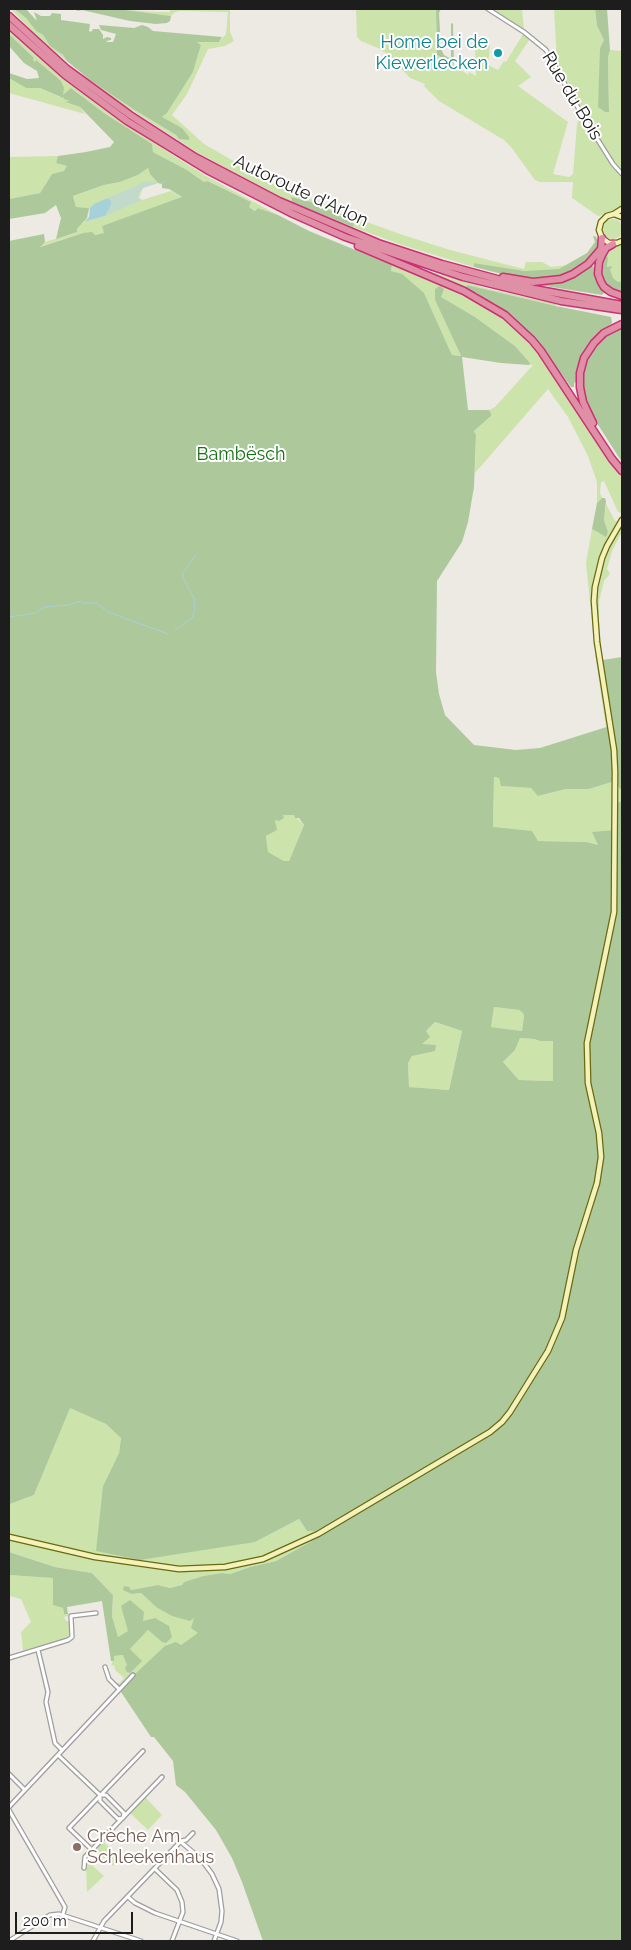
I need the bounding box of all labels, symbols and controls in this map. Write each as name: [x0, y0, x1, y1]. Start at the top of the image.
place label: Home bei de Kiewerlecken: [376, 32, 488, 74]
marker: Home bei de Kiewerlecken: [492, 47, 504, 59]
street label: Rue du Bois: [537, 48, 607, 144]
street label: Autoroute d'Arlon: [230, 150, 372, 232]
park label: Bambësch: [196, 444, 286, 466]
place label: Crèche Am Schleekenhaus: [87, 1826, 214, 1868]
marker: Crèche Am Schleekenhaus: [71, 1841, 83, 1853]
scale bar: [18, 1902, 135, 1934]
text: 200 m: [23, 1912, 67, 1930]

